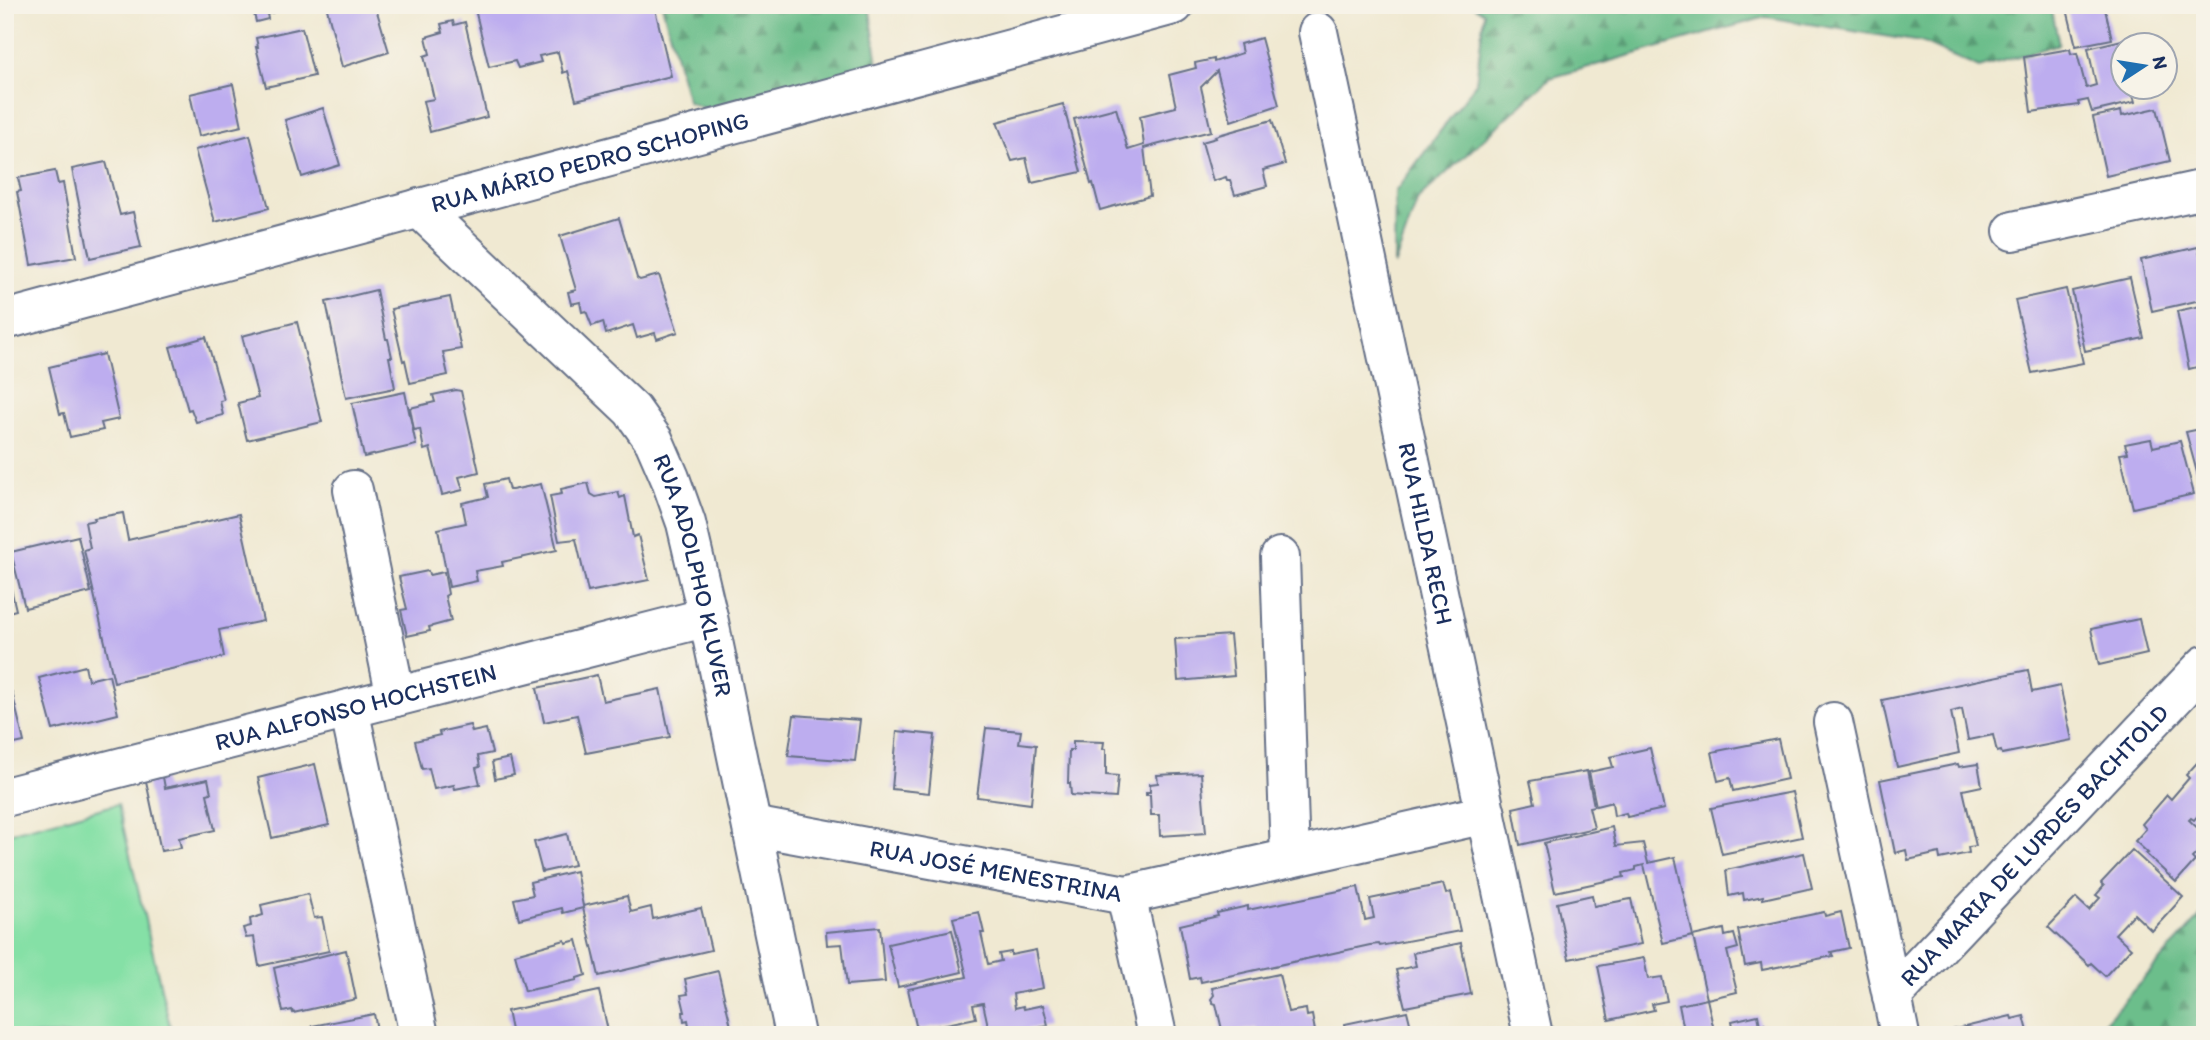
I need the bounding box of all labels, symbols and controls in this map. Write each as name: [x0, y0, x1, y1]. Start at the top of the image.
north arrow: [2108, 32, 2178, 102]
text: N: [2148, 54, 2173, 71]
street label: RUA MÁRIO PEDRO SCHOPING: [428, 105, 752, 219]
street label: RUA HILDA RECH: [1392, 440, 1460, 627]
street label: RUA ADOLPHO KLUVER: [647, 449, 739, 699]
street label: RUA ALFONSO HOCHSTEIN: [212, 657, 499, 757]
street label: RUA MARIA DE LURDES BACHTOLD: [1894, 698, 2174, 992]
street label: RUA JOSÉ MENESTRINA: [867, 833, 1124, 908]

